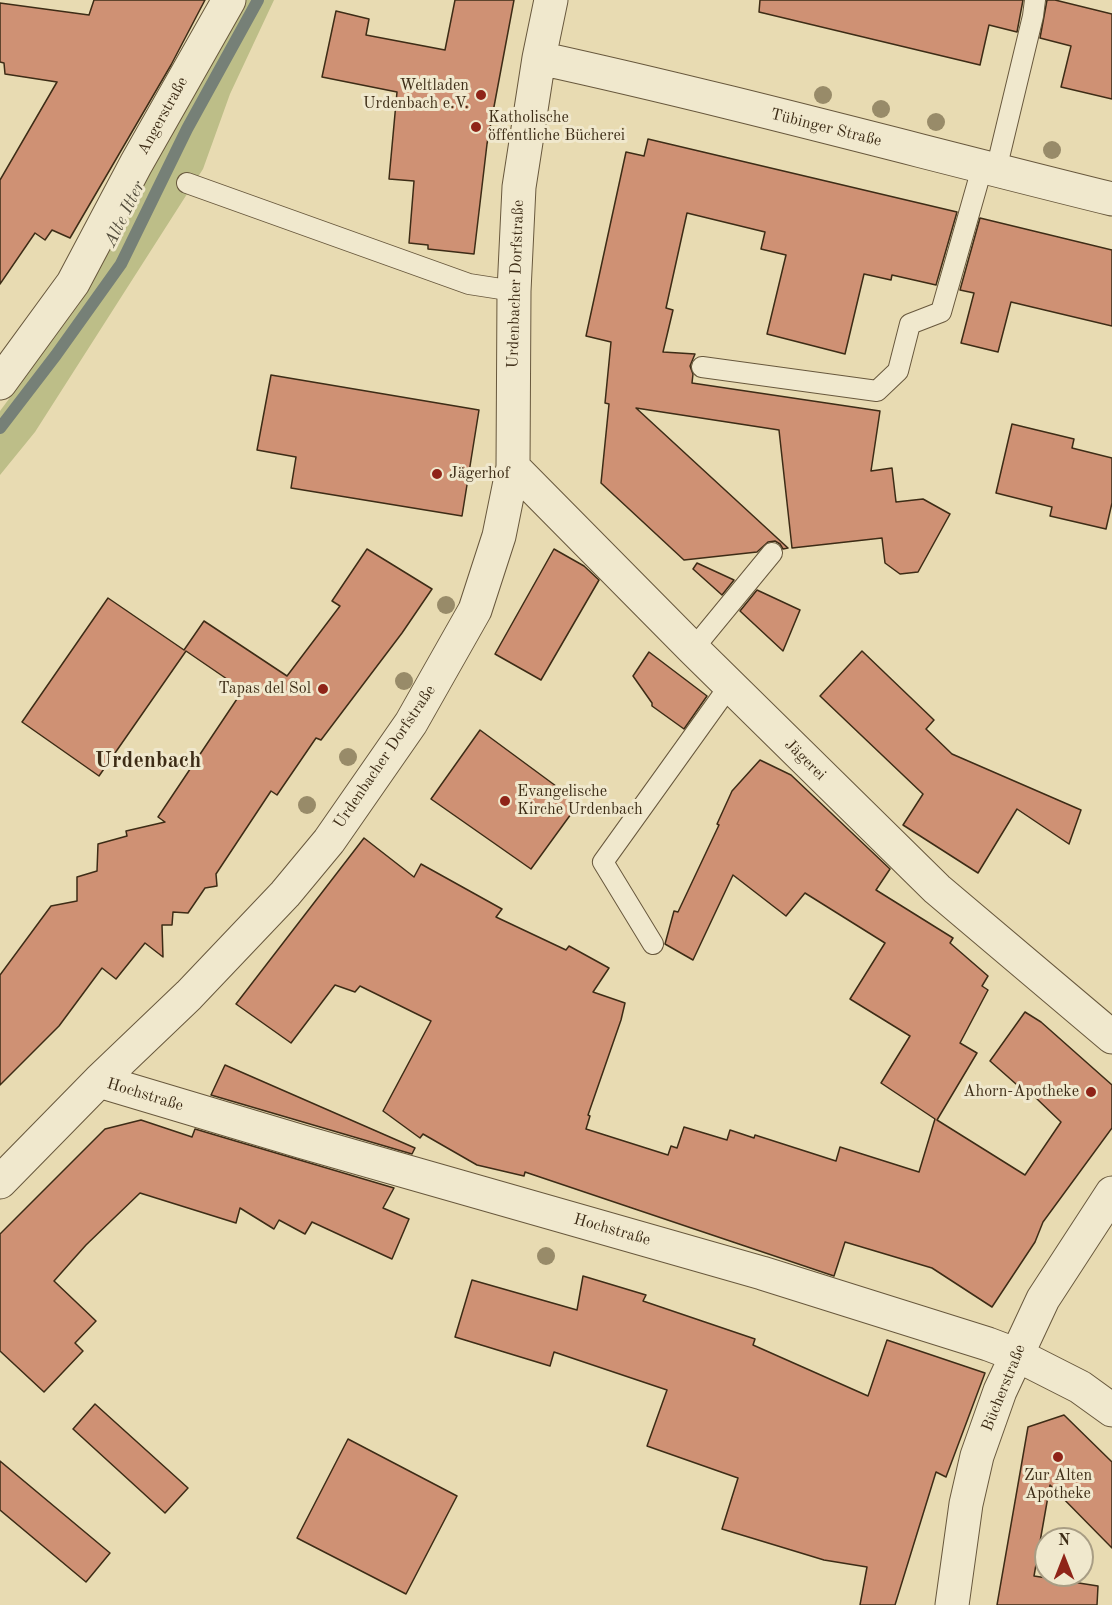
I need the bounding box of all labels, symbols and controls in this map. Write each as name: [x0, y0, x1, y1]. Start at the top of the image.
street label: Angerstraße: [134, 74, 192, 158]
place label: Weltladen Urdenbach e.V.: [363, 76, 469, 114]
marker: Weltladen Urdenbach e.V.: [474, 88, 488, 102]
street label: Tübinger Straße: [768, 105, 884, 151]
place label: Katholische öffentliche Bücherei: [488, 108, 625, 146]
marker: Katholische öffentliche Bücherei: [469, 120, 483, 134]
water label: Alte Itter: [100, 178, 150, 250]
street label: Urdenbacher Dorfstraße: [503, 199, 529, 369]
place label: Jägerhof: [449, 464, 510, 484]
marker: Jägerhof: [430, 467, 444, 481]
place label: Tapas del Sol: [218, 679, 311, 699]
marker: Tapas del Sol: [316, 682, 330, 696]
street label: Urdenbacher Dorfstraße: [330, 682, 440, 832]
street label: Jägerei: [780, 735, 830, 785]
district label: Urdenbach: [95, 748, 201, 774]
place label: Evangelische Kirche Urdenbach: [517, 782, 643, 820]
marker: Evangelische Kirche Urdenbach: [498, 794, 512, 808]
street label: Hochstraße: [104, 1074, 186, 1116]
place label: Ahorn-Apotheke: [963, 1082, 1079, 1102]
marker: Ahorn-Apotheke: [1084, 1085, 1098, 1099]
street label: Hochstraße: [571, 1210, 653, 1250]
street label: Bücherstraße: [978, 1342, 1030, 1434]
marker: Zur Alten Apotheke: [1051, 1450, 1065, 1464]
place label: Zur Alten Apotheke: [1024, 1466, 1092, 1504]
north arrow: [1034, 1527, 1094, 1587]
text: N: [1058, 1533, 1070, 1549]

